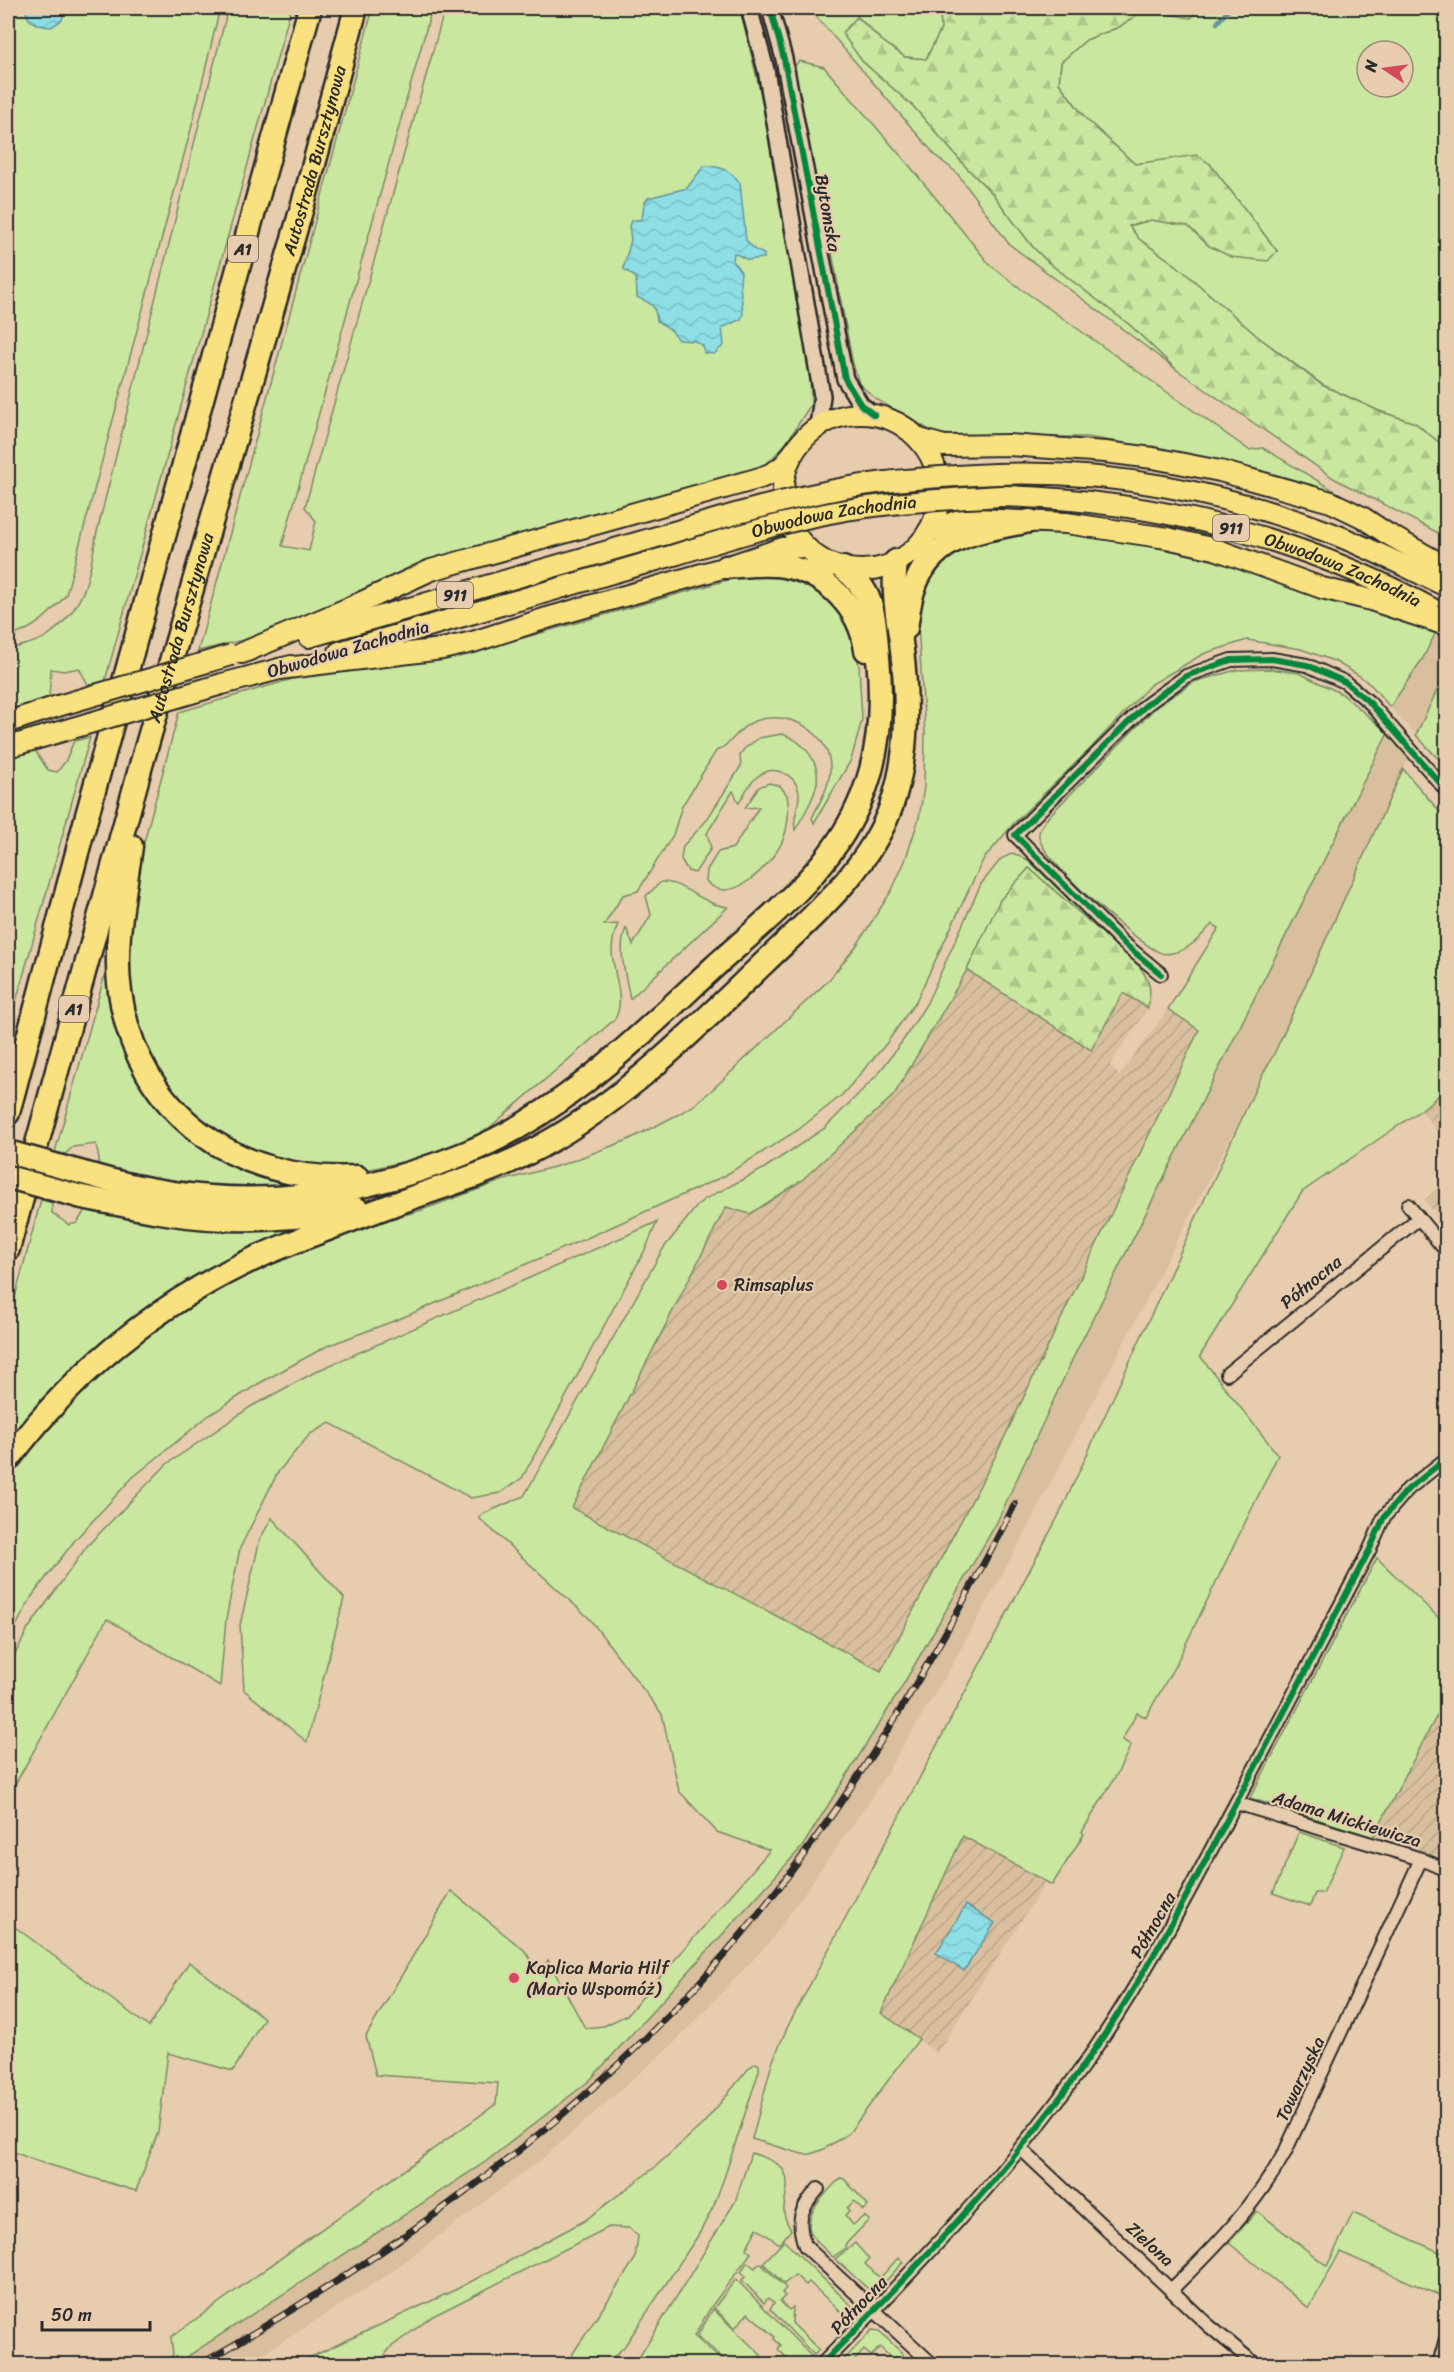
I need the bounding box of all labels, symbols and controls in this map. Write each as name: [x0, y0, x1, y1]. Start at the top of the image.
north arrow: [1355, 39, 1415, 99]
text: N: [1355, 56, 1386, 75]
street label: Autostrada Bursztynowa: [273, 61, 356, 260]
street label: Bytomska: [805, 172, 851, 255]
road number: A1: [228, 236, 258, 262]
street label: Obwodowa Zachodnia: [748, 486, 918, 547]
road number: 911: [1213, 515, 1249, 541]
street label: Obwodowa Zachodnia: [1260, 523, 1427, 616]
street label: Autostrada Bursztynowa: [138, 528, 224, 727]
road number: 911: [437, 582, 473, 608]
street label: Obwodowa Zachodnia: [263, 611, 433, 687]
road number: A1: [59, 996, 89, 1022]
street label: Północna: [1273, 1246, 1350, 1317]
place label: Rimsaplus: [734, 1269, 814, 1301]
marker: Rimsaplus: [715, 1278, 729, 1292]
street label: Adama Mickiewicza: [1268, 1781, 1425, 1857]
street label: Północna: [1121, 1885, 1185, 1964]
place label: Kaplica Maria Hilf (Mario Wspomóż): [526, 1952, 671, 2005]
marker: Kaplica Maria Hilf (Mario Wspomóż): [507, 1971, 521, 1985]
street label: Towarzyska: [1266, 2031, 1334, 2127]
street label: Zielona: [1118, 2213, 1182, 2275]
street label: Północna: [822, 2267, 896, 2342]
scale bar: [42, 2294, 150, 2332]
text: 50 m: [51, 2299, 92, 2331]

